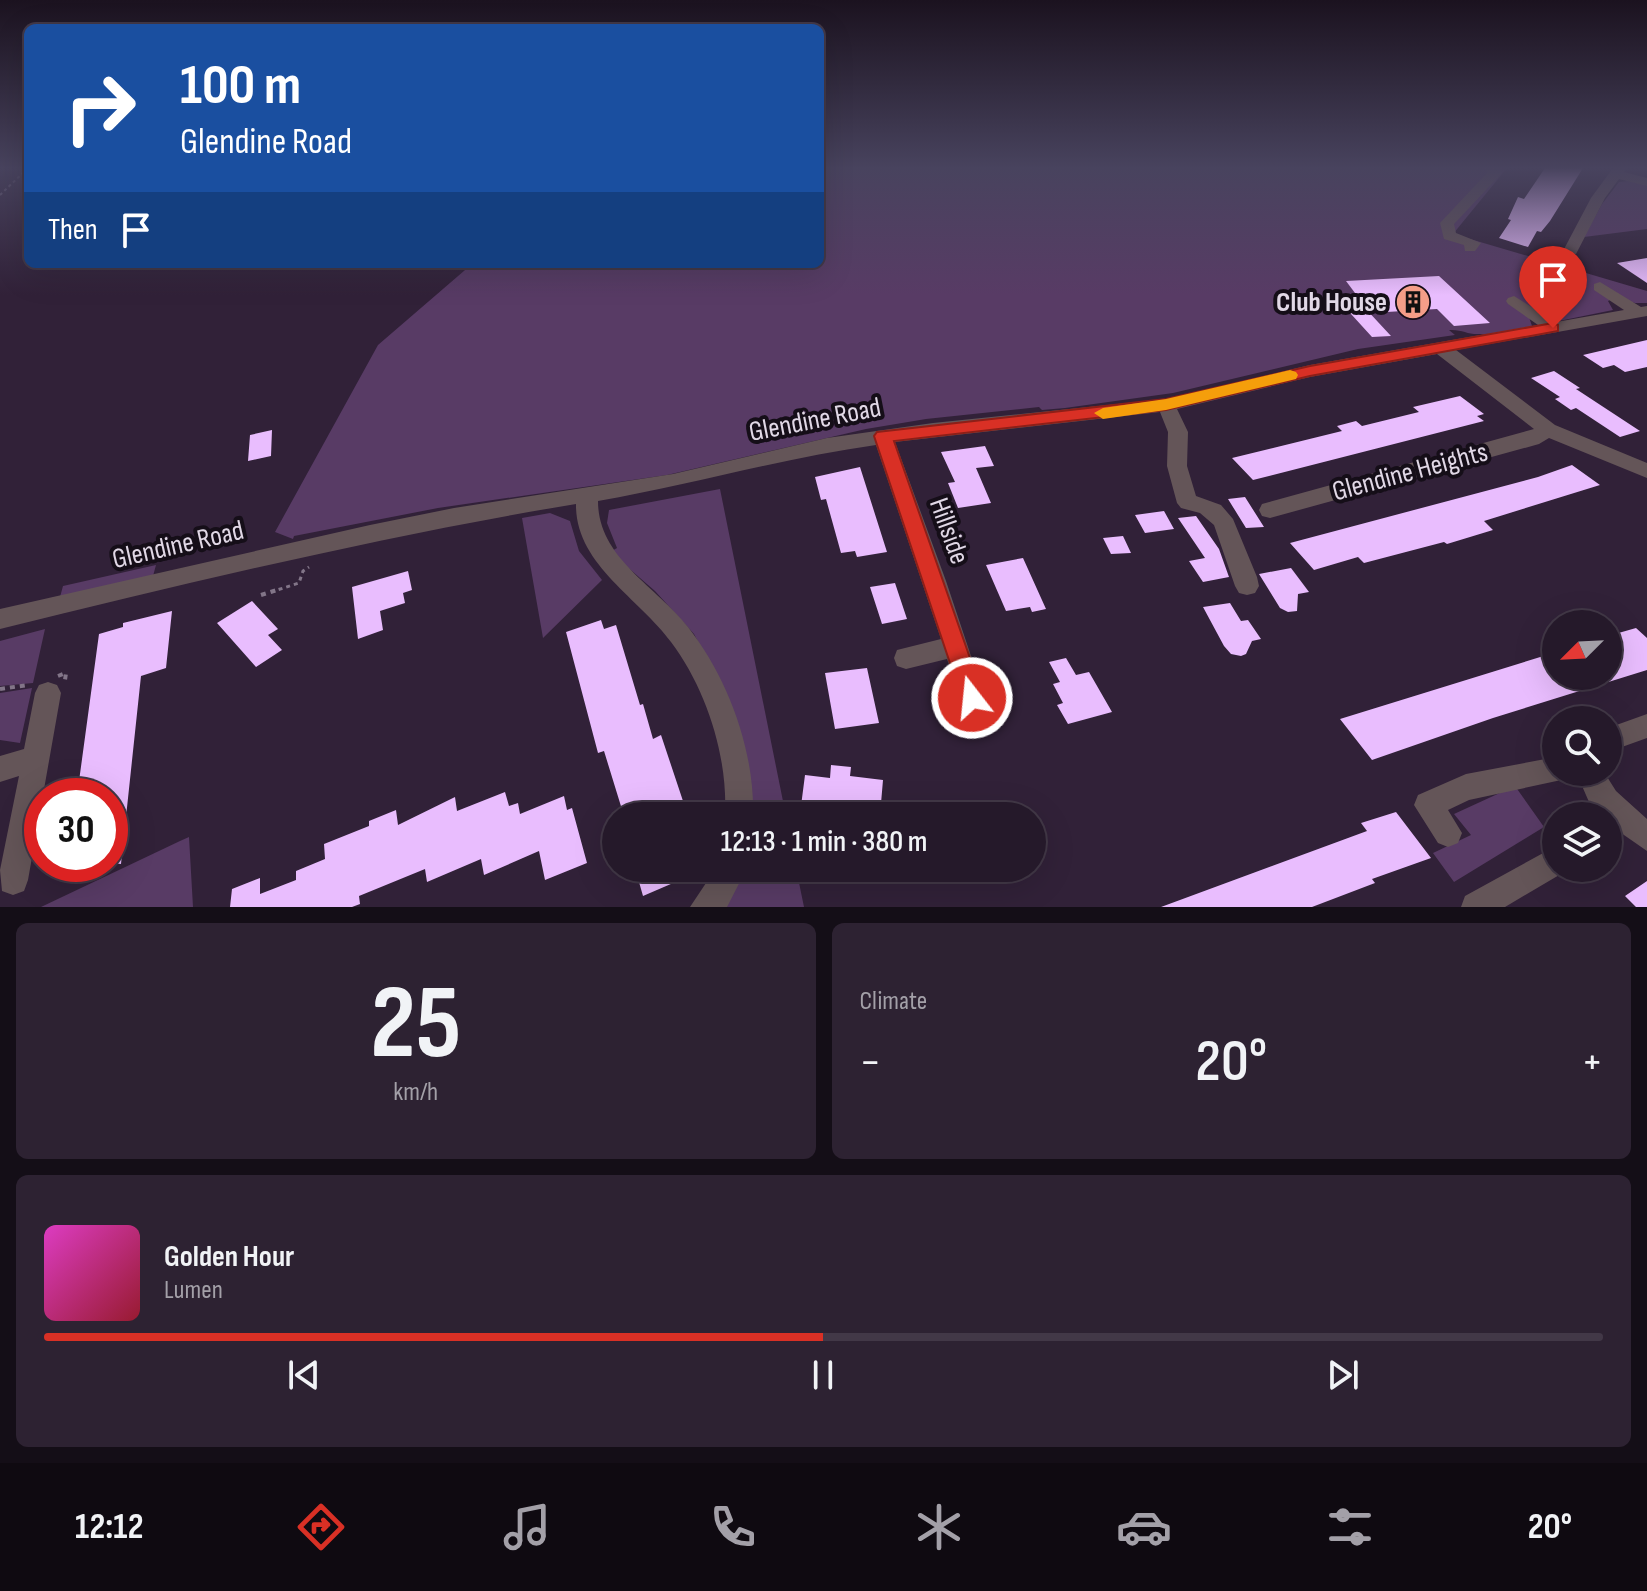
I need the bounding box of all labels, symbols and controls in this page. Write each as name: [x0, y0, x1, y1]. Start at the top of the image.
text: 100 m: [180, 53, 301, 120]
icon: right: [48, 56, 152, 160]
text: Glendine Road: [180, 121, 352, 164]
icon: arrive: [114, 208, 158, 252]
text: Then: [48, 212, 98, 248]
pin: [1519, 246, 1587, 328]
icon: arrive: [1531, 258, 1575, 302]
building icon: Club House: [1394, 283, 1432, 321]
place label: Club House: [1276, 286, 1387, 319]
street label: Glendine Road: [746, 391, 884, 449]
street label: Glendine Heights: [1329, 435, 1491, 509]
street label: Hillside: [922, 493, 976, 569]
street label: Glendine Road: [109, 514, 247, 576]
north arrow: [1542, 610, 1622, 690]
map controls: [1542, 610, 1622, 882]
position arrow: [930, 656, 1014, 740]
button: search: [1542, 706, 1622, 786]
speed limit sign: 30: [24, 778, 128, 882]
button: layers: [1542, 802, 1622, 882]
text: 12:13 · 1 min · 380 m: [721, 824, 927, 860]
text: 25: [370, 962, 461, 1087]
text: Climate: [860, 986, 927, 1017]
text: 20°: [1195, 1026, 1267, 1098]
text: −: [860, 1036, 881, 1089]
text: +: [1581, 1036, 1603, 1089]
text: km/h: [393, 1077, 438, 1108]
text: Golden Hour: [164, 1239, 294, 1275]
text: Lumen: [164, 1275, 223, 1306]
icon: previous: [282, 1353, 326, 1397]
icon: pause: [801, 1353, 845, 1397]
icon: next: [1321, 1353, 1365, 1397]
icon: directions: [293, 1499, 349, 1555]
icon: music: [499, 1499, 555, 1555]
icon: phone: [705, 1499, 761, 1555]
icon: climate: [911, 1499, 967, 1555]
icon: car: [1116, 1499, 1172, 1555]
icon: filters: [1322, 1499, 1378, 1555]
text: 12:12: [75, 1506, 143, 1549]
text: 20°: [1528, 1506, 1572, 1549]

